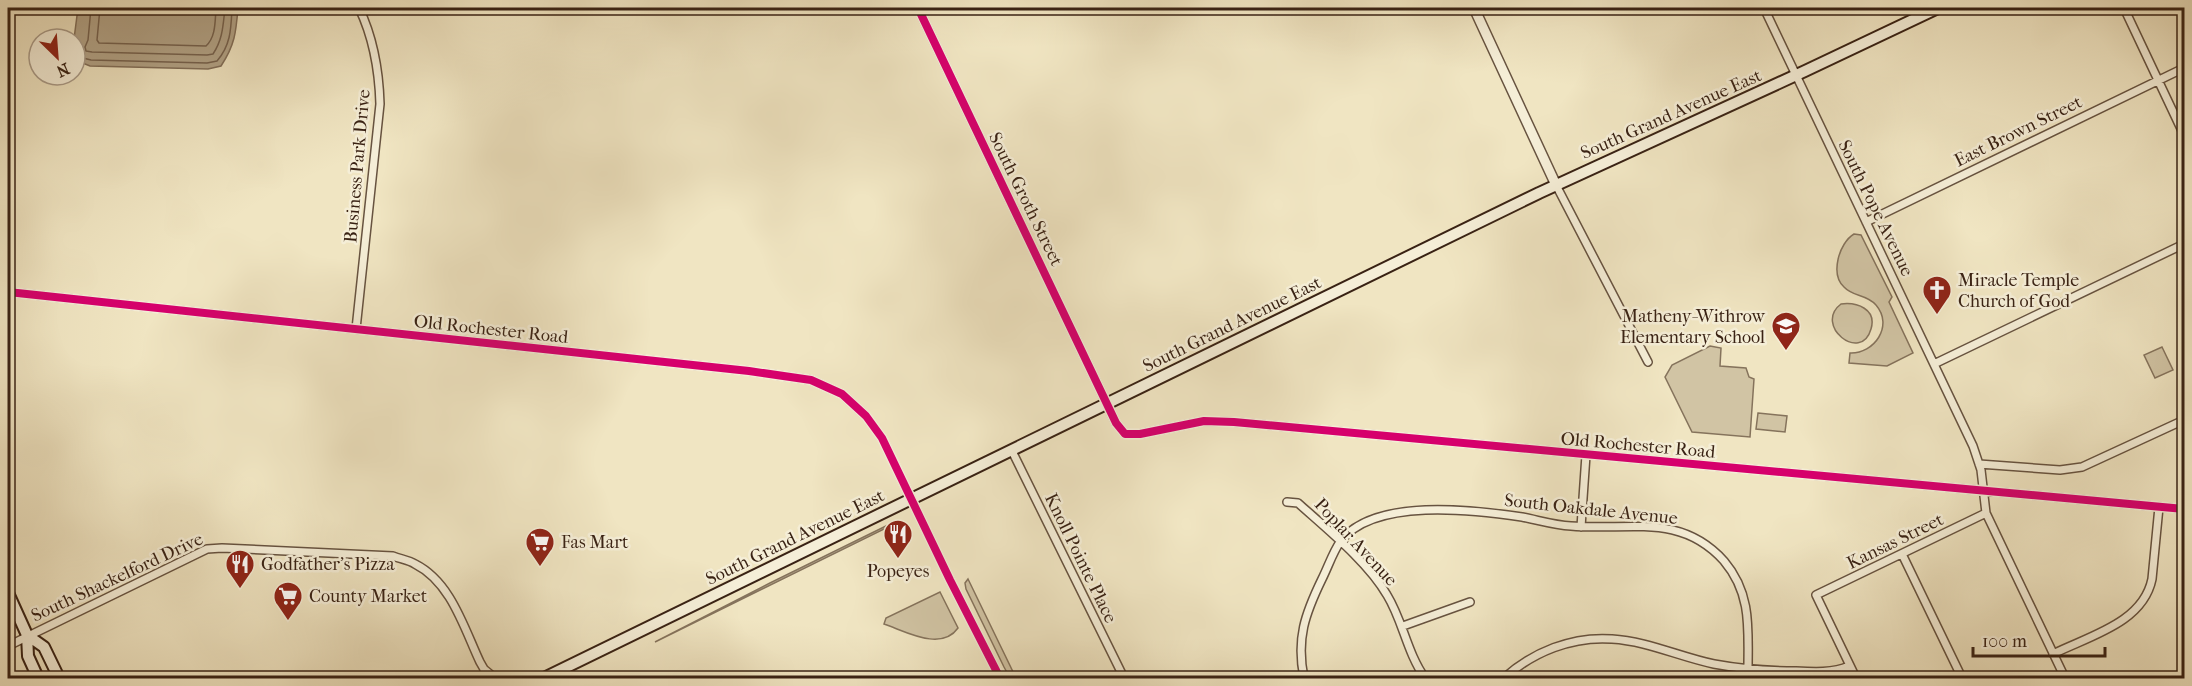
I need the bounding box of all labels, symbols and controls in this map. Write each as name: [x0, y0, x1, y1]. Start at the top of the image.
north arrow: [27, 27, 87, 87]
text: N: [53, 59, 73, 82]
street label: South Grand Avenue East: [1577, 65, 1765, 164]
street label: Business Park Drive: [340, 88, 375, 244]
street label: East Brown Street: [1951, 91, 2086, 171]
street label: South Groth Street: [984, 129, 1067, 270]
street label: South Pope Avenue: [1833, 137, 1918, 280]
place label: Miracle Temple Church of God: [1958, 270, 2079, 312]
street label: South Grand Avenue East: [1140, 272, 1325, 377]
church icon: Miracle Temple Church of God: [1921, 274, 1953, 316]
place label: Matheny-Withrow Elementary School: [1620, 306, 1766, 348]
school or university icon: Matheny-Withrow Elementary School: [1770, 310, 1802, 352]
street label: Old Rochester Road: [413, 311, 569, 348]
street label: Old Rochester Road: [1560, 428, 1716, 463]
street label: South Grand Avenue East: [703, 485, 888, 590]
street label: Knoll Pointe Place: [1040, 490, 1121, 627]
street label: South Oakdale Avenue: [1503, 490, 1679, 529]
street label: Poplar Avenue: [1310, 494, 1402, 591]
street label: Kansas Street: [1843, 509, 1948, 574]
restaurant icon: Popeyes: [882, 518, 914, 560]
supermarket icon: Fas Mart: [524, 526, 556, 568]
street label: South Shackelford Drive: [28, 528, 206, 626]
place label: Fas Mart: [561, 532, 629, 553]
restaurant icon: Godfather's Pizza: [224, 548, 256, 590]
place label: Godfather's Pizza: [261, 554, 395, 575]
place label: Popeyes: [867, 561, 930, 582]
supermarket icon: County Market: [272, 580, 304, 622]
place label: County Market: [309, 586, 428, 607]
scale bar: [1973, 620, 2105, 658]
text: 100 m: [1982, 631, 2027, 652]

